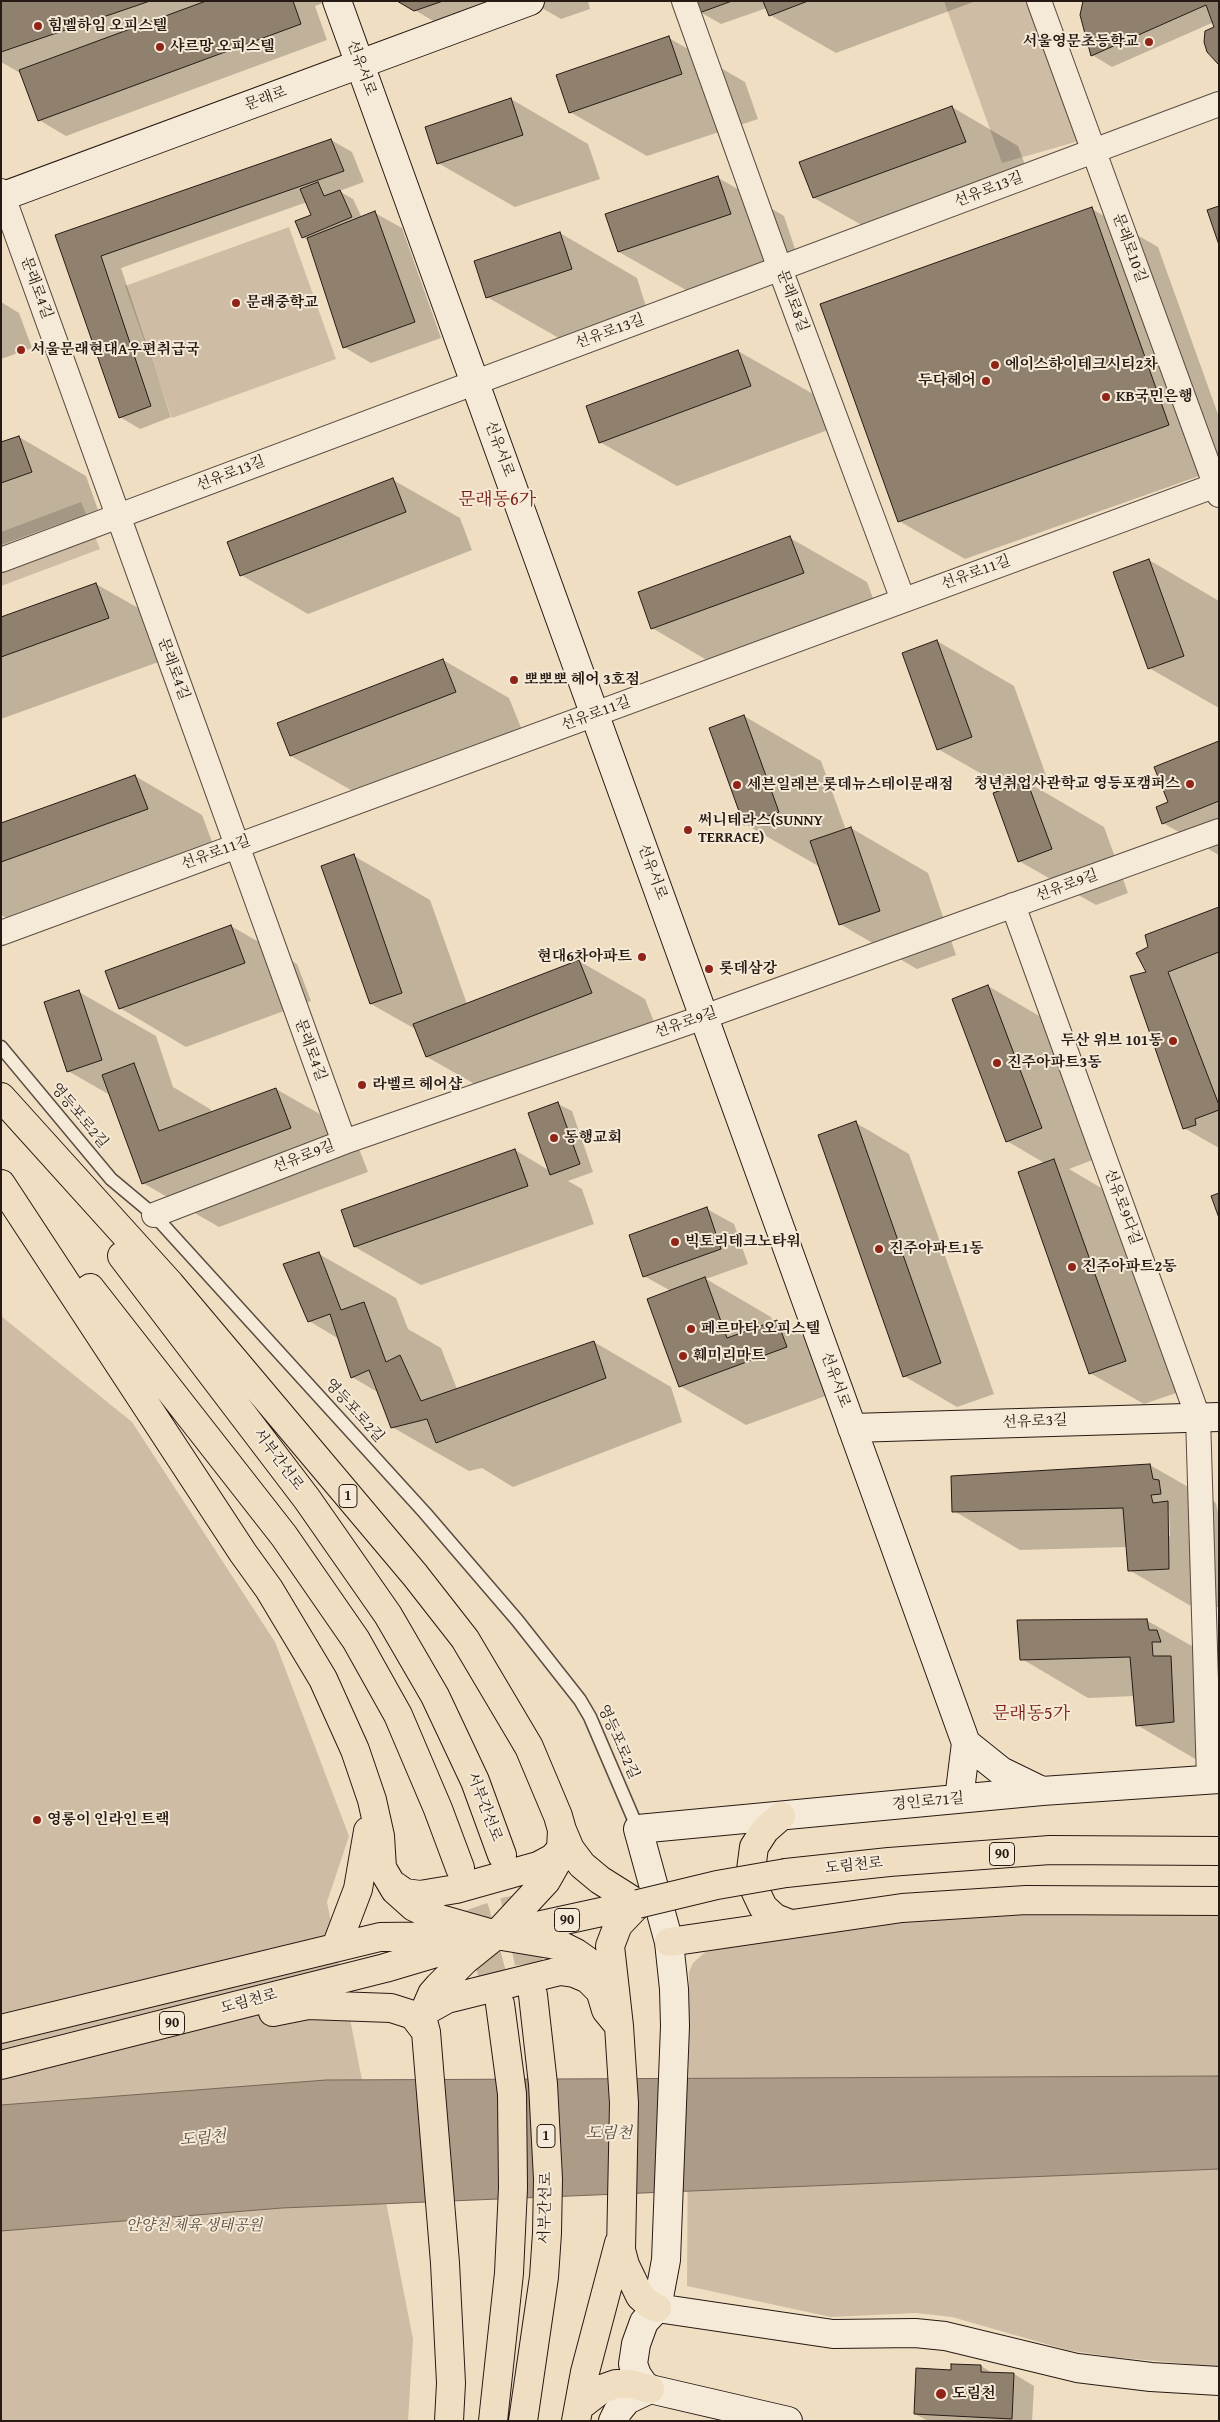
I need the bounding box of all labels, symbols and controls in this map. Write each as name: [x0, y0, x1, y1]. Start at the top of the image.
place label: 힘멜하임 오피스텔: [48, 17, 167, 35]
marker: 힘멜하임 오피스텔: [32, 20, 44, 32]
place label: 서울영문초등학교: [1023, 33, 1139, 51]
marker: 서울영문초등학교: [1143, 36, 1155, 48]
place label: 샤르망 오피스텔: [170, 38, 275, 56]
street label: 선유서로: [343, 38, 379, 98]
marker: 샤르망 오피스텔: [154, 41, 166, 53]
street label: 문래로: [242, 83, 290, 115]
street label: 선유로13길: [952, 169, 1026, 211]
street label: 문래로10길: [1108, 211, 1150, 285]
street label: 문래로4길: [16, 254, 56, 322]
street label: 문래로8길: [772, 267, 812, 335]
place label: 문래중학교: [246, 294, 318, 312]
marker: 문래중학교: [230, 297, 242, 309]
street label: 선유로13길: [573, 311, 647, 353]
place label: 서울문래현대A우편취급국: [31, 341, 200, 359]
marker: 서울문래현대A우편취급국: [15, 344, 27, 356]
place label: 에이스하이테크시티2차: [1005, 356, 1158, 374]
marker: 에이스하이테크시티2차: [989, 359, 1001, 371]
place label: 두다헤어: [918, 372, 976, 390]
marker: 두다헤어: [980, 375, 992, 387]
place label: KB국민은행: [1116, 388, 1193, 406]
marker: KB국민은행: [1100, 391, 1112, 403]
street label: 선유서로: [481, 419, 517, 479]
street label: 선유로13길: [194, 453, 268, 495]
district label: 문래동6가: [458, 489, 536, 511]
street label: 선유로11길: [939, 552, 1013, 594]
street label: 문래로4길: [153, 635, 193, 703]
place label: 뽀뽀뽀 헤어 3호점: [524, 671, 640, 689]
marker: 뽀뽀뽀 헤어 3호점: [508, 674, 520, 686]
street label: 선유로11길: [559, 693, 633, 735]
place label: 청년취업사관학교 영등포캠퍼스: [974, 775, 1180, 793]
place label: 세븐일레븐 롯데뉴스테이문래점: [747, 776, 953, 794]
marker: 청년취업사관학교 영등포캠퍼스: [1184, 778, 1196, 790]
marker: 세븐일레븐 롯데뉴스테이문래점: [731, 779, 743, 791]
place label: 써니테라스(SUNNY TERRACE): [698, 812, 823, 847]
marker: 써니테라스(SUNNY TERRACE): [682, 824, 694, 836]
street label: 선유로11길: [179, 832, 253, 874]
street label: 선유서로: [634, 842, 670, 902]
street label: 선유로9길: [1033, 866, 1101, 906]
place label: 현대6차아파트: [537, 948, 632, 966]
marker: 현대6차아파트: [636, 951, 648, 963]
place label: 롯데삼강: [719, 960, 777, 978]
marker: 롯데삼강: [703, 963, 715, 975]
street label: 선유로9길: [652, 1004, 720, 1042]
street label: 문래로4길: [290, 1016, 330, 1084]
place label: 두산 위브 101동: [1061, 1032, 1163, 1050]
marker: 두산 위브 101동: [1167, 1035, 1179, 1047]
place label: 진주아파트3동: [1007, 1054, 1102, 1072]
marker: 진주아파트3동: [991, 1057, 1003, 1069]
place label: 라벨르 헤어샵: [372, 1076, 462, 1094]
marker: 라벨르 헤어샵: [356, 1079, 368, 1091]
street label: 영등포로2길: [46, 1080, 112, 1152]
place label: 동행교회: [564, 1129, 622, 1147]
marker: 동행교회: [548, 1132, 560, 1144]
street label: 선유로9길: [270, 1137, 338, 1177]
street label: 선유로9다길: [1100, 1166, 1144, 1248]
place label: 빅토리테크노타워: [685, 1233, 801, 1251]
marker: 빅토리테크노타워: [669, 1236, 681, 1248]
place label: 진주아파트1동: [889, 1240, 984, 1258]
marker: 진주아파트1동: [873, 1243, 885, 1255]
place label: 진주아파트2동: [1082, 1258, 1177, 1276]
marker: 진주아파트2동: [1066, 1261, 1078, 1273]
place label: 페르마타 오피스텔: [701, 1320, 820, 1338]
marker: 페르마타 오피스텔: [685, 1323, 697, 1335]
place label: 훼미리마트: [693, 1347, 765, 1365]
marker: 훼미리마트: [677, 1350, 689, 1362]
street label: 선유서로: [817, 1350, 853, 1410]
street label: 영등포로2길: [321, 1375, 387, 1447]
street label: 선유로3길: [1002, 1412, 1068, 1432]
street label: 서부간선로: [249, 1426, 307, 1494]
road number: 1: [339, 1484, 357, 1508]
street label: 영등포로2길: [594, 1702, 642, 1782]
district label: 문래동5가: [992, 1703, 1070, 1725]
street label: 서부간선로: [463, 1770, 505, 1844]
street label: 경인로71길: [891, 1790, 965, 1814]
place label: 영롱이 인라인 트랙: [47, 1811, 170, 1829]
marker: 영롱이 인라인 트랙: [31, 1814, 43, 1826]
road number: 90: [990, 1842, 1014, 1866]
street label: 도림천로: [824, 1854, 884, 1878]
road number: 90: [554, 1908, 580, 1932]
street label: 도림천로: [219, 1986, 279, 2018]
road number: 90: [160, 2012, 184, 2035]
road number: 1: [537, 2124, 555, 2148]
water label: 도림천: [586, 2124, 632, 2144]
water label: 도림천: [179, 2127, 227, 2151]
street label: 서부간선로: [536, 2172, 556, 2244]
park label: 안양천 체육 생태공원: [126, 2217, 262, 2235]
place label: 도림천: [952, 2385, 995, 2403]
marker: 도림천: [934, 2387, 948, 2401]

